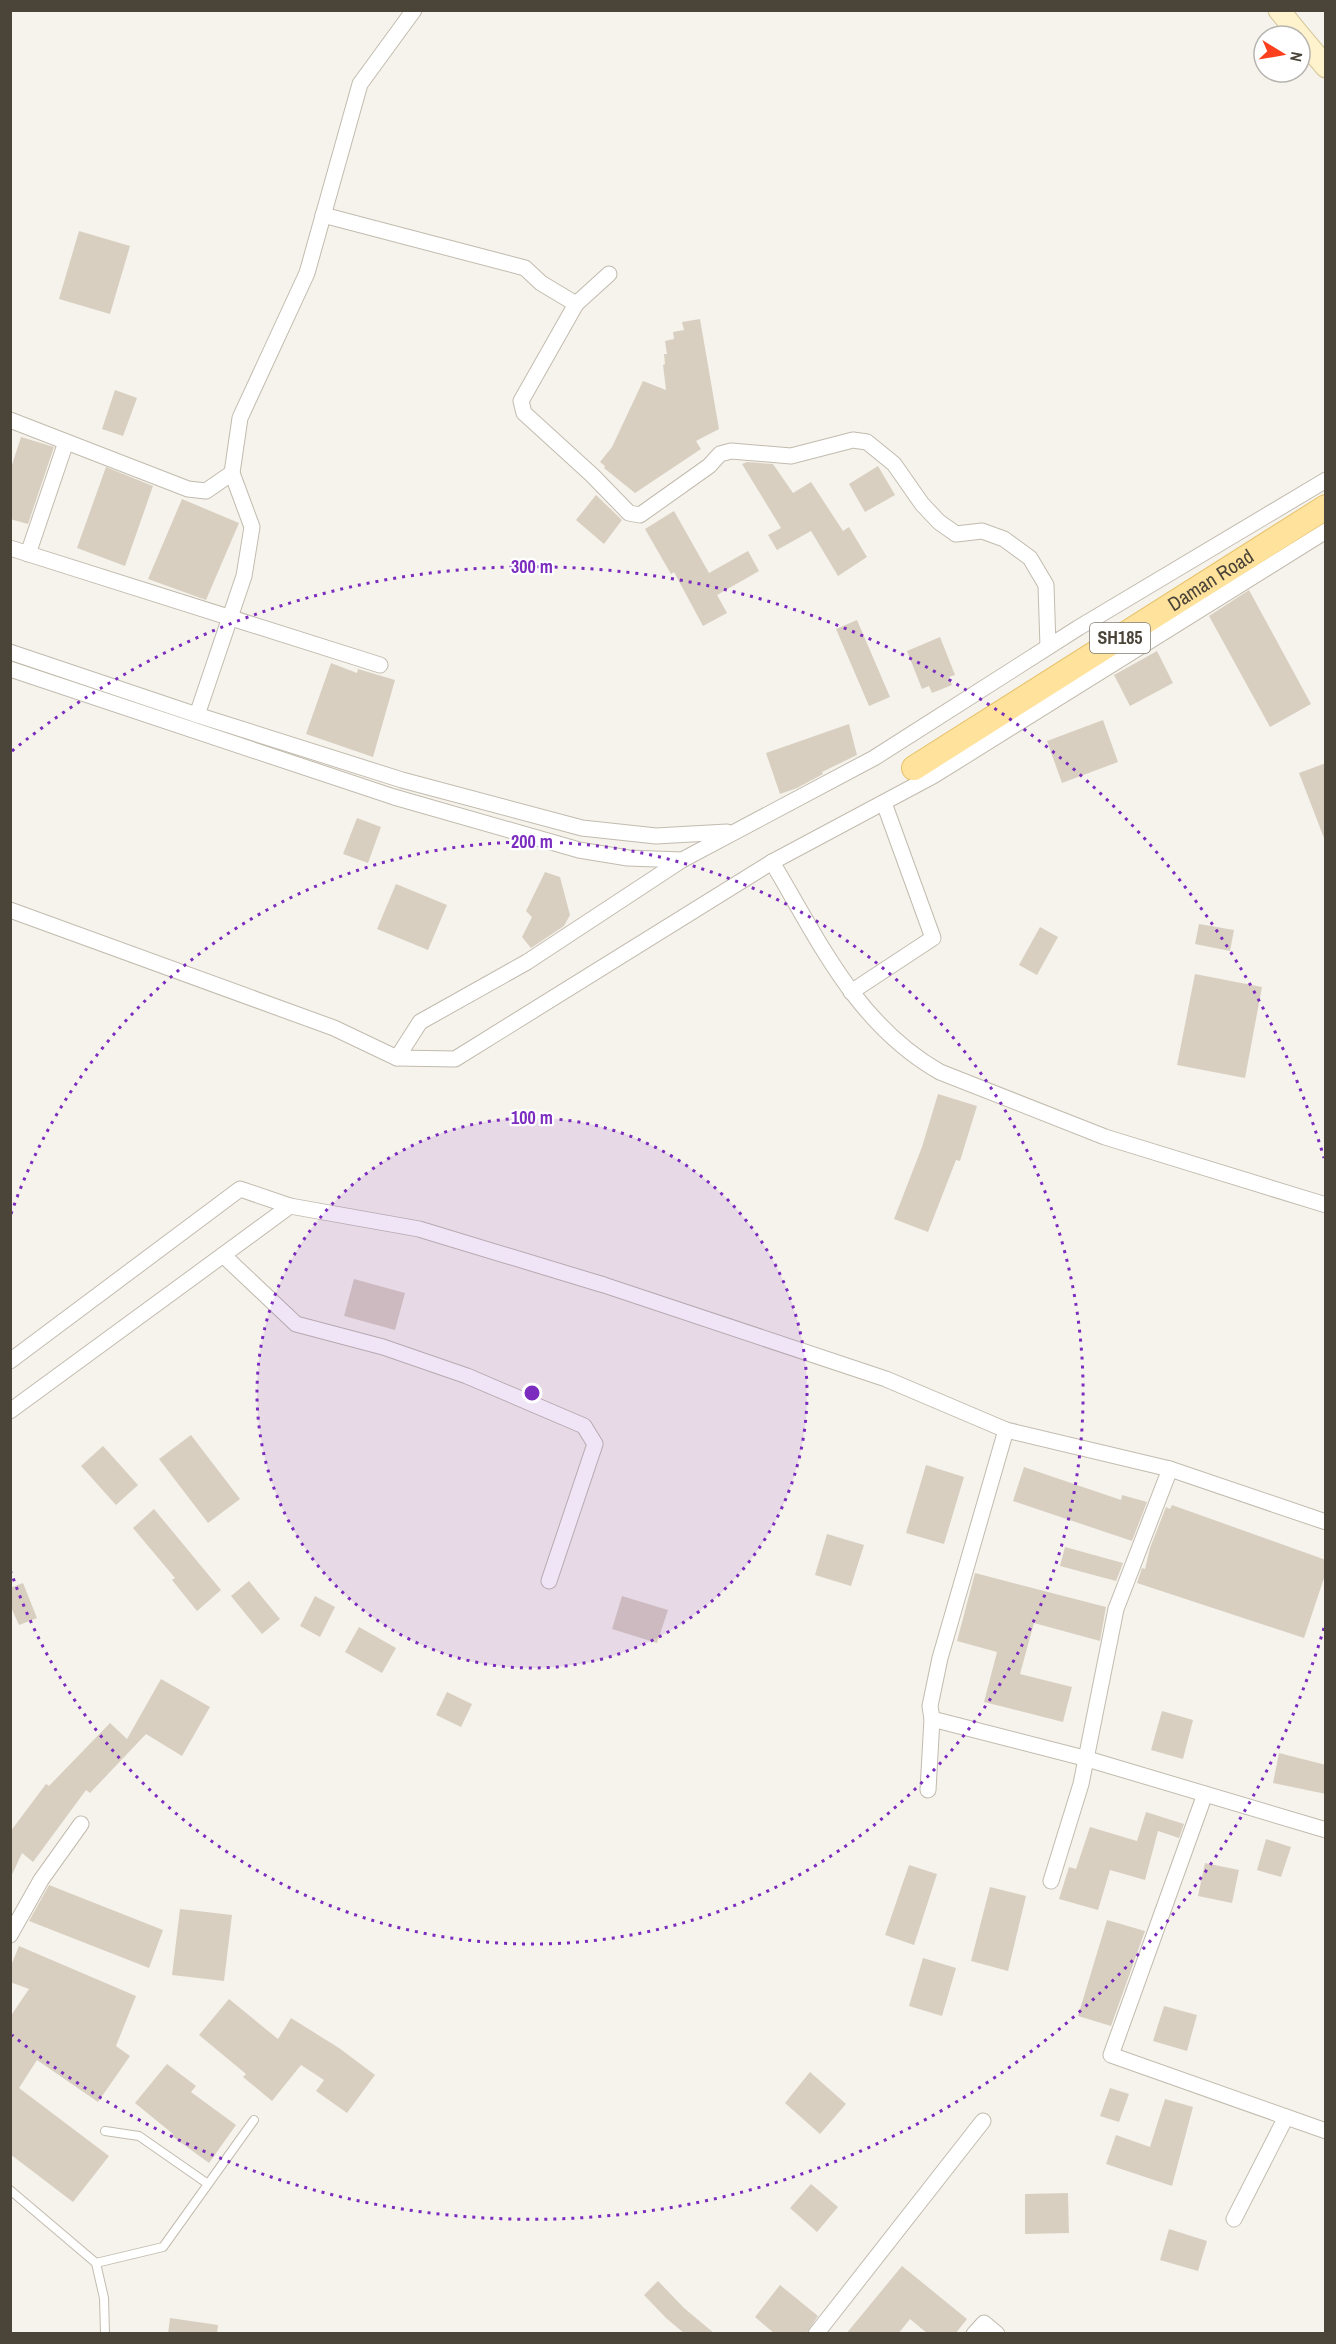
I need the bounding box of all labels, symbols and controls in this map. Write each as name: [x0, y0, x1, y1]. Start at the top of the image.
north arrow: [1252, 24, 1312, 84]
text: N: [1285, 50, 1308, 64]
street label: Daman Road: [1162, 542, 1258, 617]
text: 300 m: [511, 554, 553, 579]
road number: SH185: [1090, 623, 1150, 653]
text: 200 m: [511, 829, 553, 854]
text: 100 m: [511, 1105, 553, 1130]
centre of rings: [522, 1383, 542, 1403]

